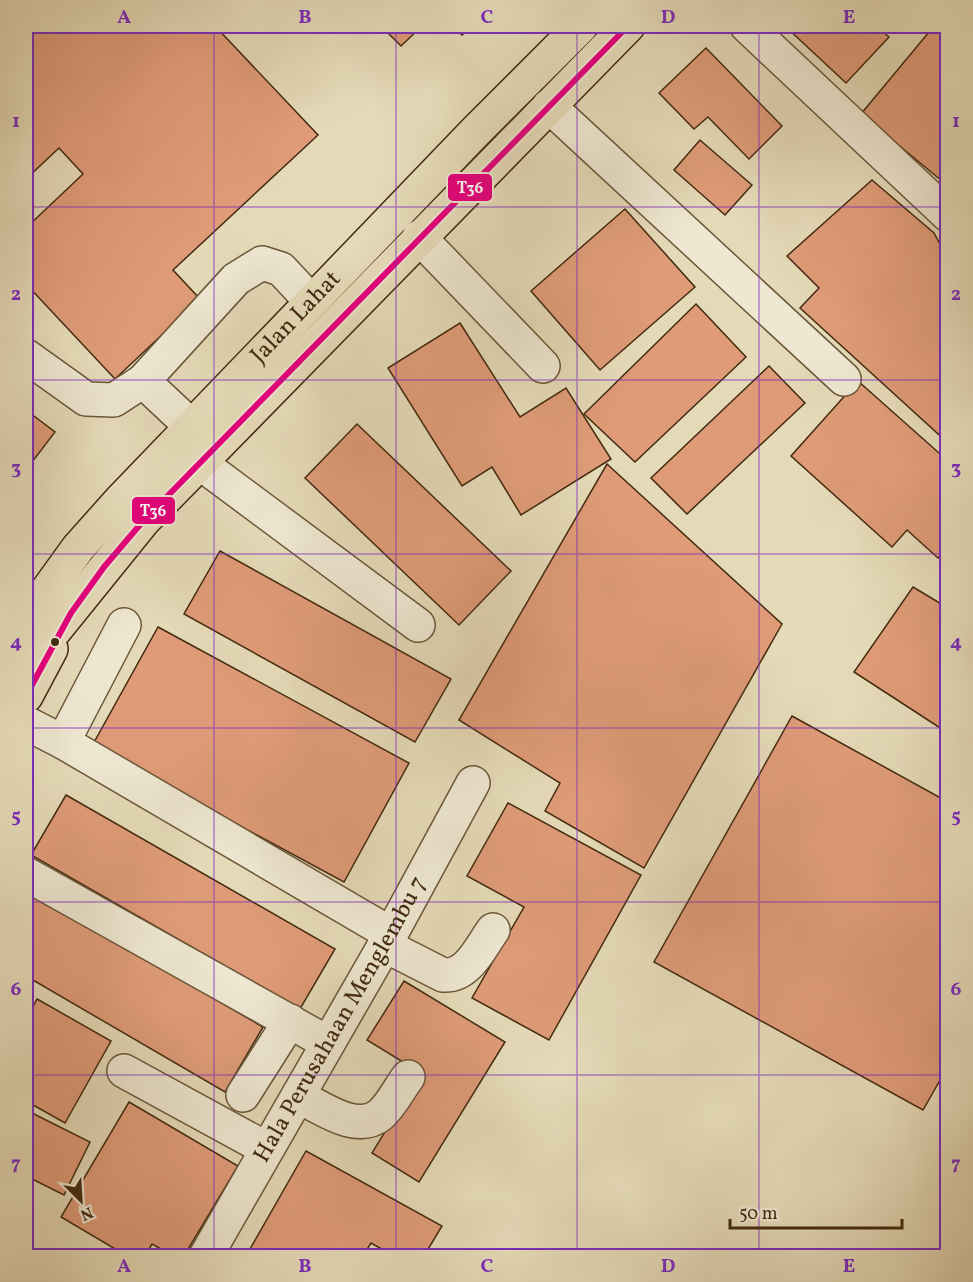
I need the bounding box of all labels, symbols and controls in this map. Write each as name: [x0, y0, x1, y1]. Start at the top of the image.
text: A: [117, 4, 131, 32]
text: B: [298, 4, 312, 32]
text: C: [481, 4, 494, 32]
text: D: [661, 4, 675, 32]
text: E: [843, 4, 855, 32]
text: 1: [12, 108, 20, 136]
text: 1: [952, 108, 960, 136]
line badge: T36: [447, 173, 493, 202]
text: T36: [457, 178, 484, 200]
street label: Jalan Lahat: [243, 264, 349, 372]
text: 2: [11, 281, 21, 309]
text: 2: [951, 281, 961, 309]
text: 3: [11, 455, 21, 483]
text: 3: [951, 455, 961, 483]
line badge: T36: [131, 496, 176, 525]
text: T36: [140, 501, 167, 523]
text: 4: [10, 629, 22, 657]
text: 4: [950, 629, 962, 657]
unlabelled marker: [49, 636, 61, 648]
text: 5: [11, 803, 21, 831]
text: 5: [951, 803, 961, 831]
street label: Hala Perusahaan Menglembu 7: [246, 870, 436, 1169]
text: 6: [11, 976, 22, 1004]
text: 6: [951, 976, 962, 1004]
text: 7: [11, 1150, 21, 1178]
text: 7: [951, 1150, 961, 1178]
north arrow: [51, 1171, 111, 1231]
scale bar: [730, 1192, 902, 1230]
text: N: [76, 1200, 96, 1225]
text: 50 m: [739, 1202, 778, 1227]
text: A: [117, 1253, 131, 1281]
text: B: [298, 1253, 312, 1281]
text: C: [481, 1253, 494, 1281]
text: D: [661, 1253, 675, 1281]
text: E: [843, 1253, 855, 1281]

